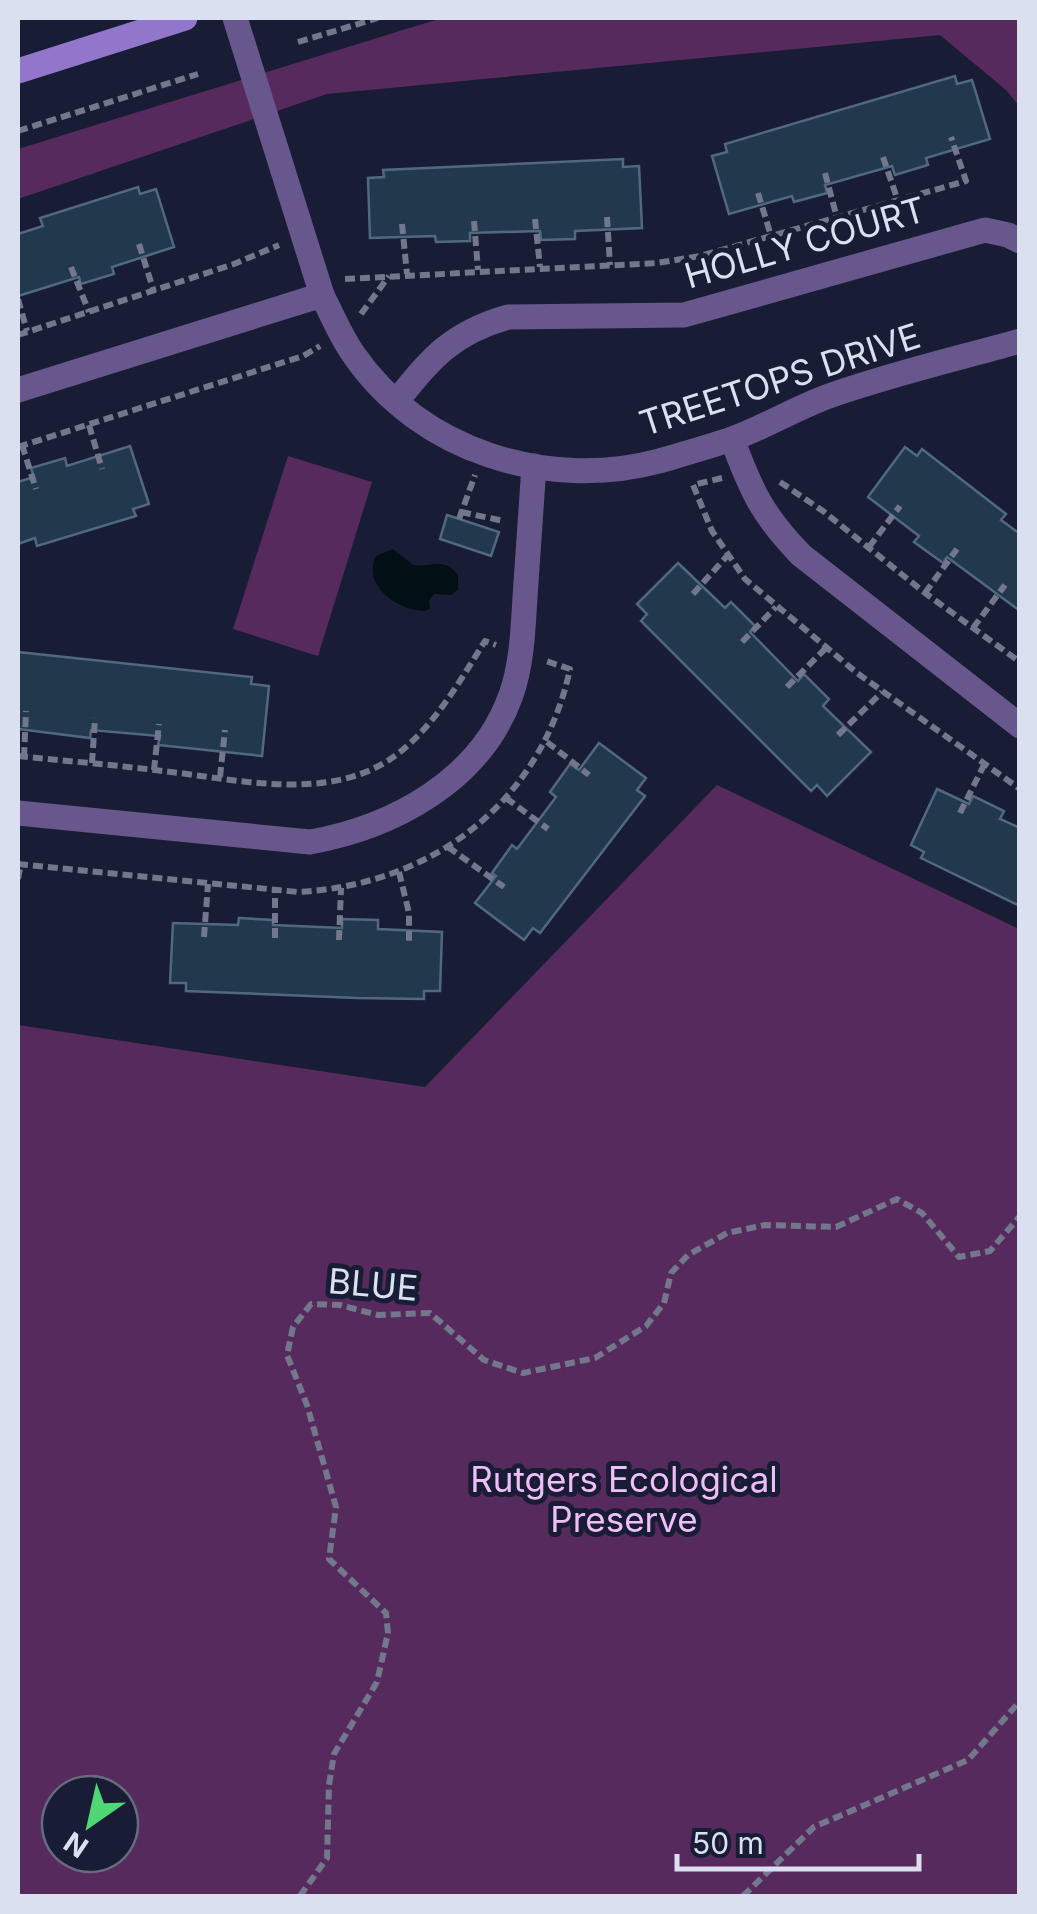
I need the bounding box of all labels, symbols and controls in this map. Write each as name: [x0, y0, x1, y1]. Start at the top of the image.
street label: HOLLY COURT: [680, 188, 930, 296]
street label: TREETOPS DRIVE: [634, 314, 925, 444]
street label: BLUE: [327, 1259, 420, 1309]
park label: Rutgers Ecological Preserve: [470, 1458, 778, 1540]
north arrow: [40, 1774, 140, 1874]
scale bar: [677, 1809, 920, 1871]
text: N: [58, 1825, 94, 1865]
text: 50 m: [692, 1825, 764, 1861]

